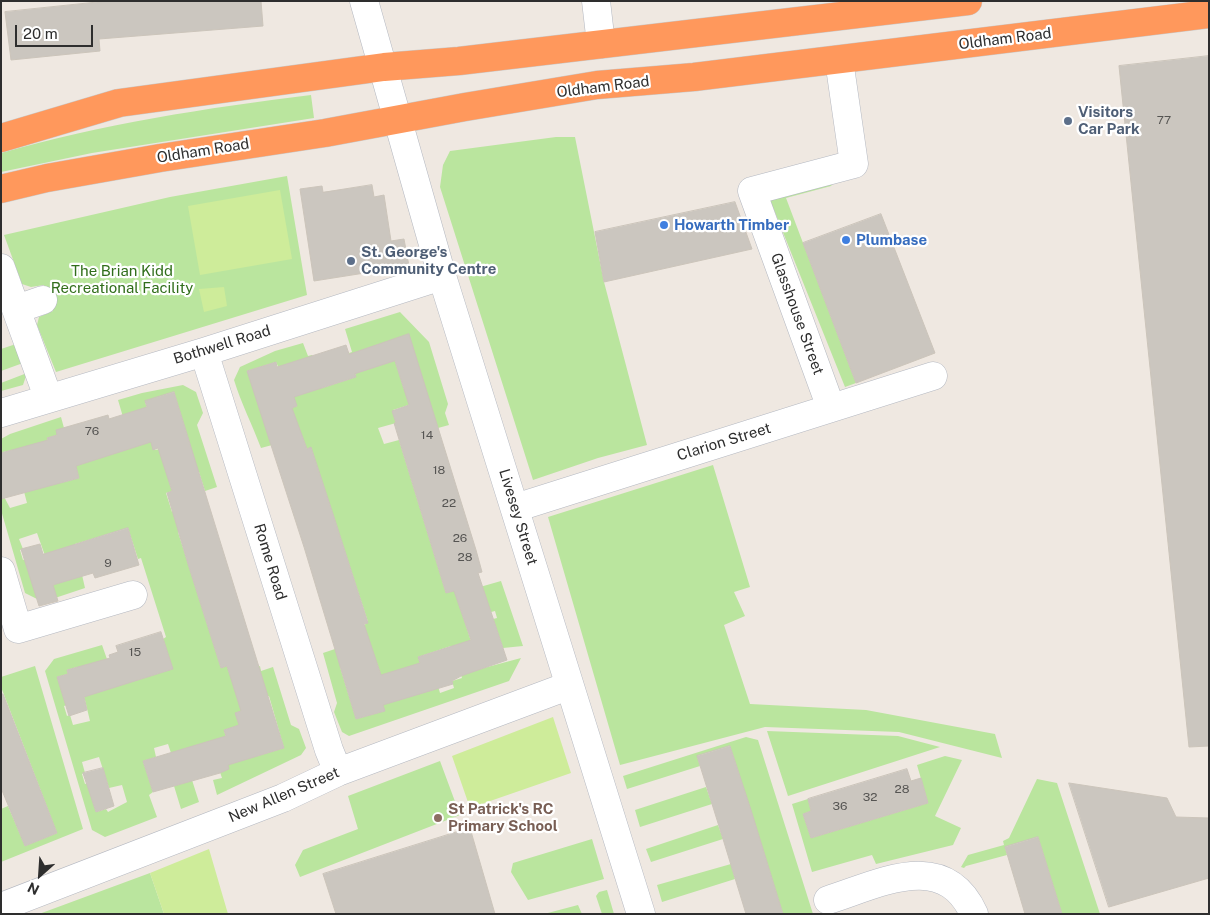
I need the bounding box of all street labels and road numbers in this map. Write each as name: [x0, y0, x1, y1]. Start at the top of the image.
street label: Oldham Road: [958, 24, 1052, 54]
street label: Oldham Road: [556, 72, 650, 102]
street label: Oldham Road: [156, 135, 250, 167]
street label: Glasshouse Street: [767, 251, 827, 377]
street label: Bothwell Road: [171, 322, 273, 368]
street label: Clarion Street: [675, 419, 773, 465]
street label: Livesey Street: [495, 467, 541, 567]
street label: Rome Road: [250, 522, 290, 602]
street label: New Allen Street: [226, 764, 342, 826]

